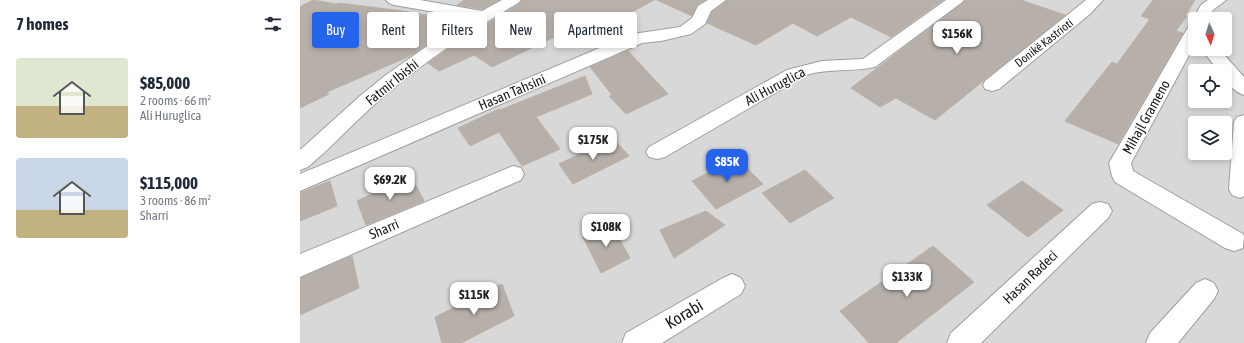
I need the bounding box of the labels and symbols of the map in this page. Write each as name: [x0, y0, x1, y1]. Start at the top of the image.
north arrow: [1188, 12, 1232, 56]
street label: Donikë Kastrioti: [1012, 16, 1076, 70]
pin: $156K: [929, 21, 985, 55]
street label: Fatmir Ibishi: [362, 56, 422, 108]
street label: Ali Huruglica: [742, 63, 808, 109]
street label: Hasan Tahsini: [476, 71, 548, 113]
street label: Mihajl Grameno: [1119, 77, 1173, 157]
pin: $175K: [565, 127, 621, 161]
pin: $85K: [703, 149, 751, 183]
pin: $69.2K: [357, 167, 423, 201]
pin: $108K: [578, 214, 634, 248]
street label: Sharri: [367, 216, 401, 242]
street label: Hasan Radeci: [999, 247, 1061, 307]
pin: $133K: [879, 264, 935, 298]
pin: $115K: [446, 282, 502, 316]
street label: Korabi: [661, 295, 707, 333]

